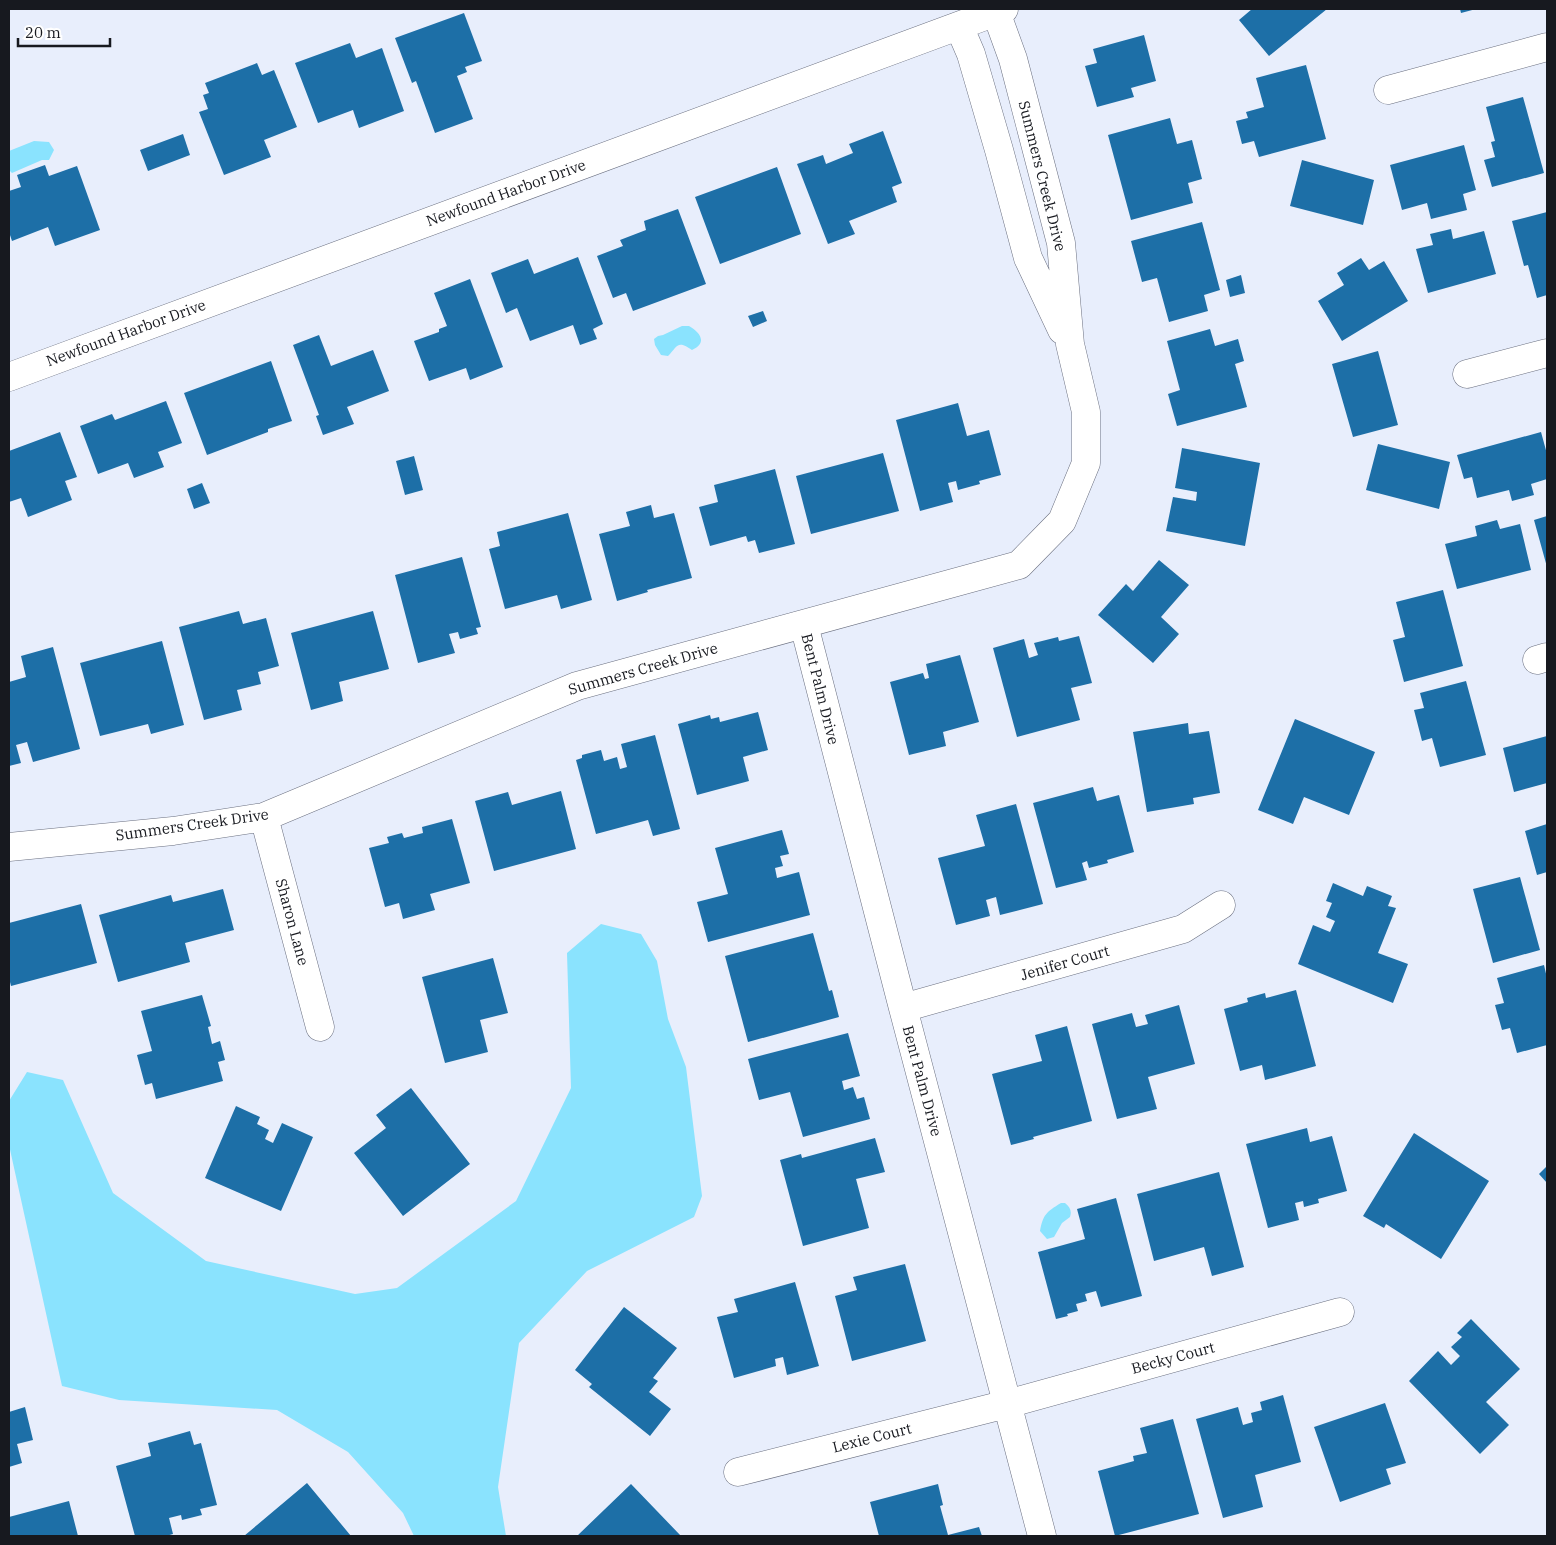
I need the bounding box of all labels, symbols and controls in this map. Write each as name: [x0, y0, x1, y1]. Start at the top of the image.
scale bar: [18, 15, 110, 47]
text: 20 m: [25, 23, 61, 42]
street label: Summers Creek Drive: [1015, 99, 1070, 253]
street label: Newfound Harbor Drive: [423, 155, 588, 230]
street label: Newfound Harbor Drive: [43, 295, 208, 370]
street label: Bent Palm Drive: [797, 631, 843, 746]
street label: Summers Creek Drive: [566, 638, 720, 699]
street label: Summers Creek Drive: [114, 804, 270, 845]
street label: Sharon Lane: [272, 876, 313, 967]
street label: Jenifer Court: [1018, 941, 1112, 984]
street label: Bent Palm Drive: [899, 1023, 946, 1138]
street label: Becky Court: [1129, 1337, 1217, 1378]
street label: Lexie Court: [830, 1419, 913, 1457]

